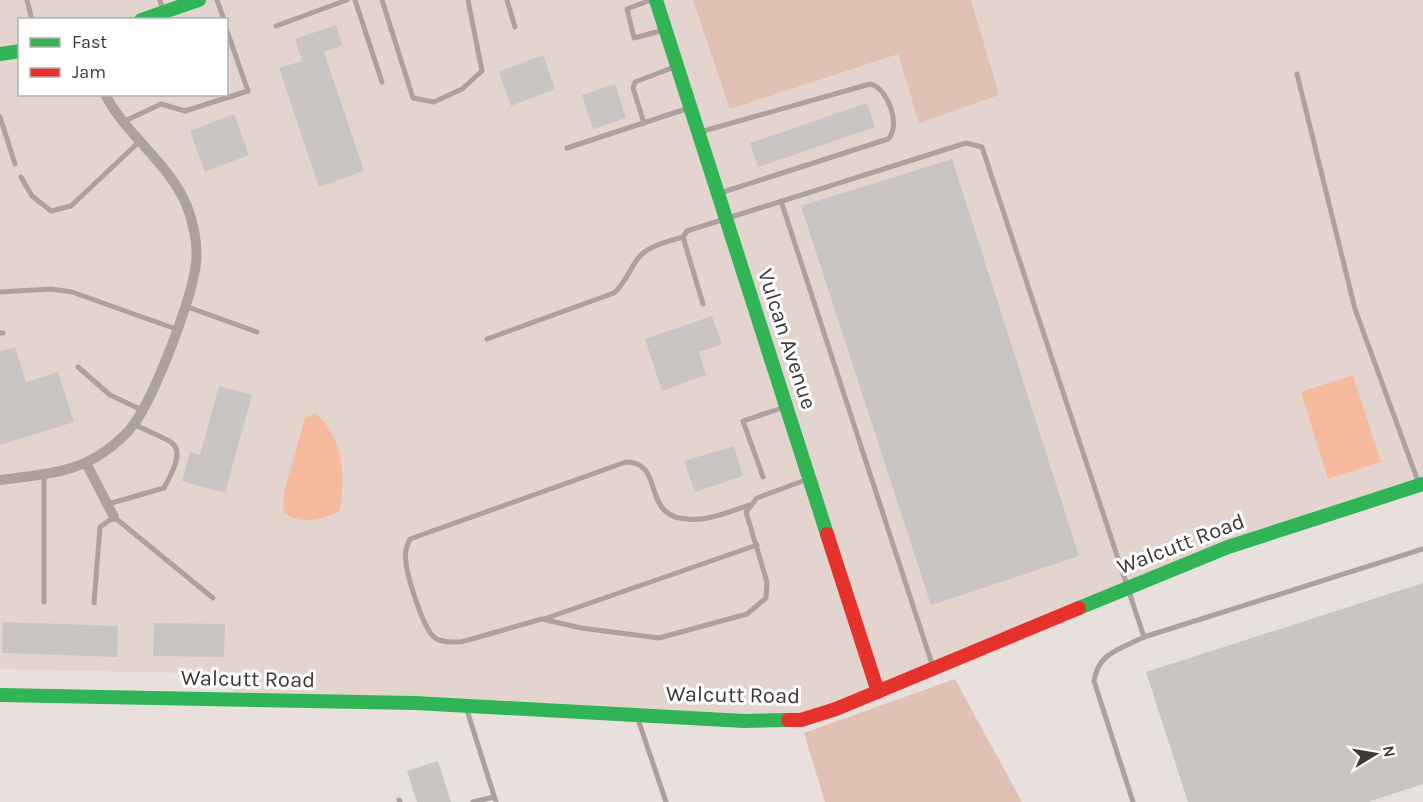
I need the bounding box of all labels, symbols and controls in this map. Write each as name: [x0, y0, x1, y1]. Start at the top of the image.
legend: [18, 18, 228, 96]
text: Fast: [72, 31, 107, 53]
text: Jam: [72, 61, 106, 83]
street label: Vulcan Avenue: [752, 265, 822, 413]
street label: Walcutt Road: [1114, 508, 1248, 580]
street label: Walcutt Road: [181, 665, 315, 693]
street label: Walcutt Road: [666, 681, 800, 709]
north arrow: [1345, 724, 1405, 784]
text: N: [1379, 744, 1400, 759]

